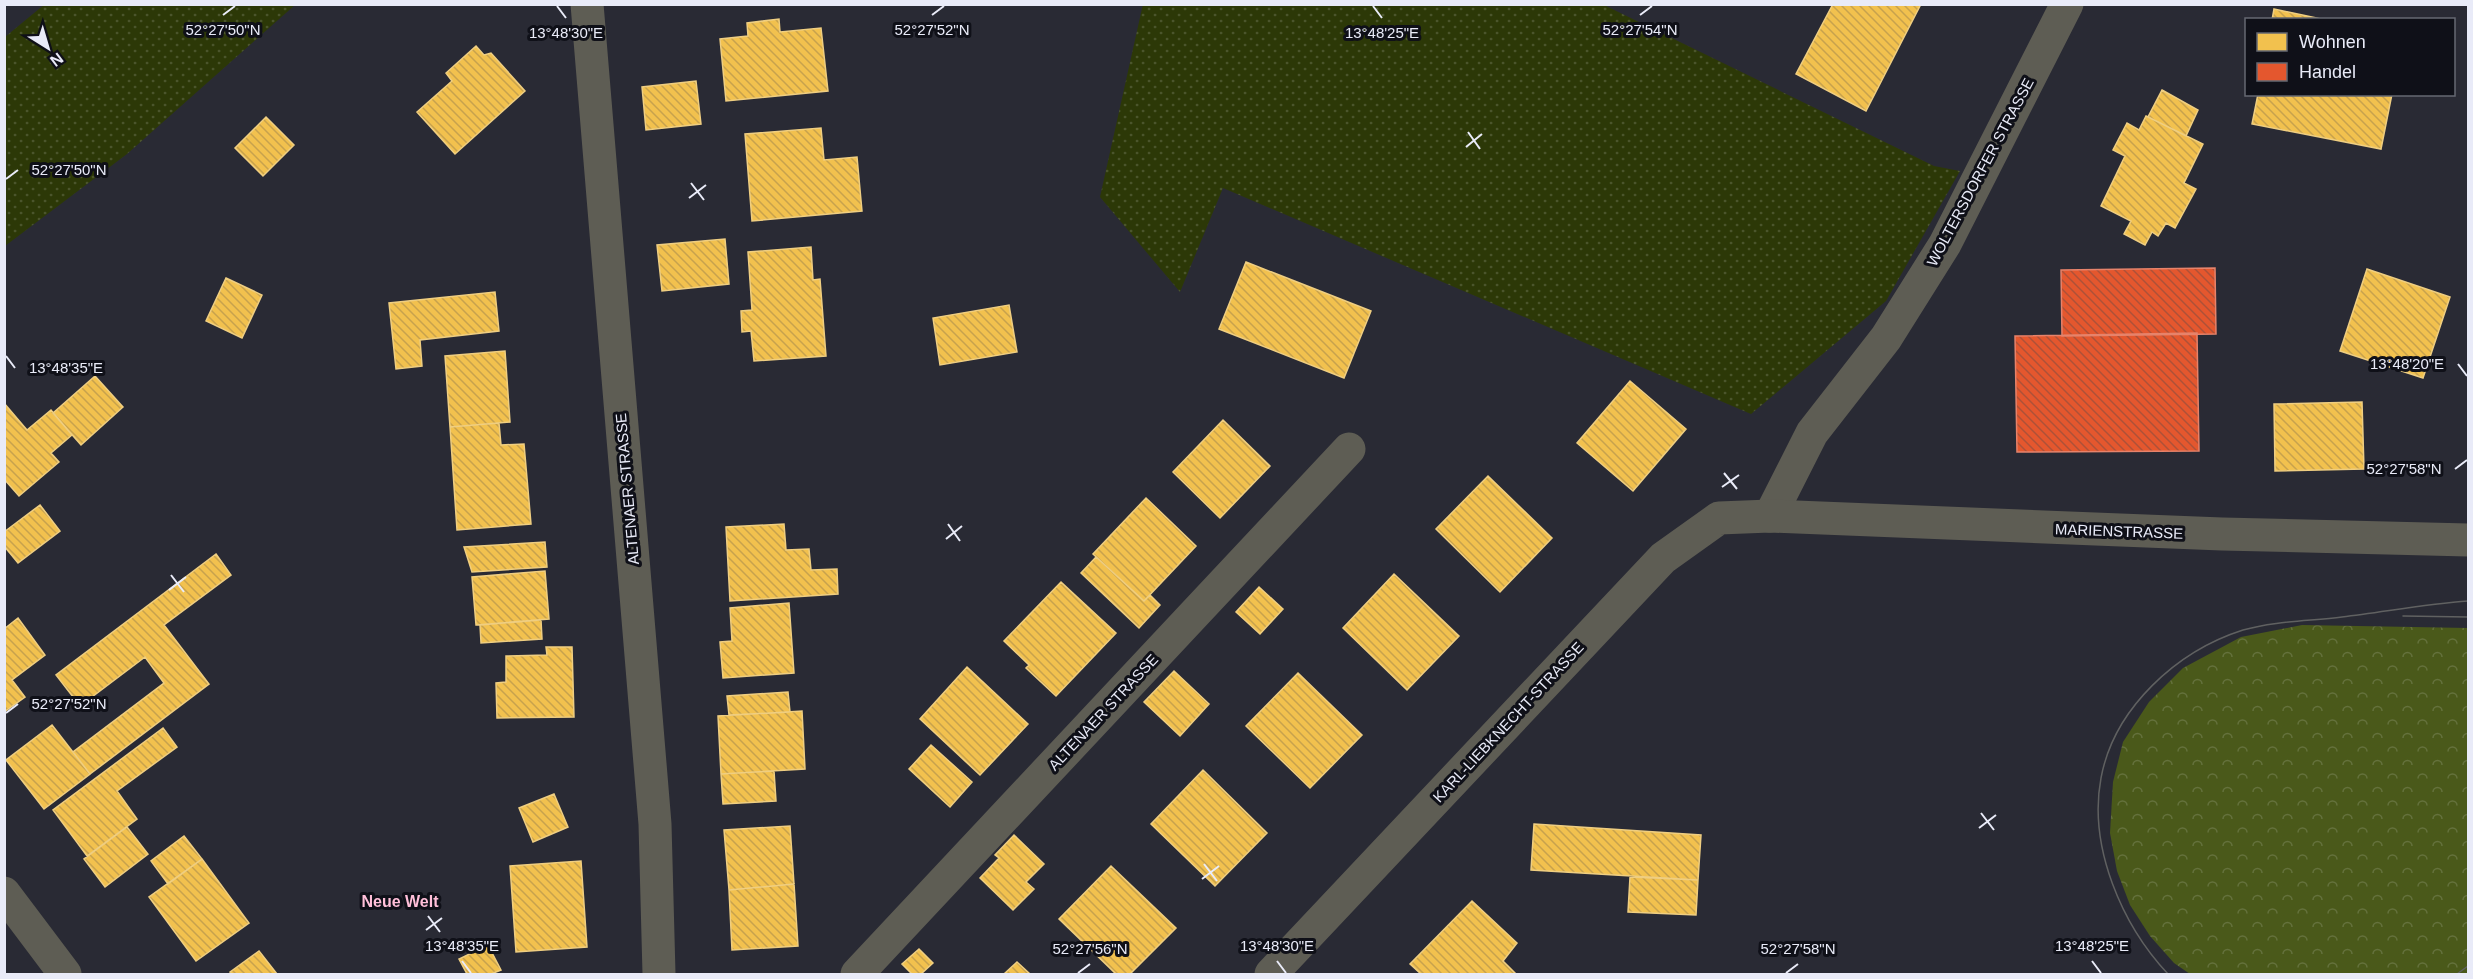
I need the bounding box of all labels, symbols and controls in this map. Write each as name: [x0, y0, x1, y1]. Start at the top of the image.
north arrow: [18, 18, 78, 78]
legend: [2245, 18, 2455, 96]
text: 52°27'50"N: [185, 21, 261, 38]
text: 52°27'52"N: [894, 21, 970, 38]
text: 52°27'54"N: [1602, 21, 1678, 38]
text: 13°48'30"E: [529, 24, 603, 41]
text: 13°48'25"E: [1345, 24, 1419, 41]
text: Wohnen: [2299, 32, 2366, 52]
text: N: [47, 49, 66, 70]
text: Handel: [2299, 62, 2356, 82]
street label: WOLTERSDORFER STRASSE: [1923, 75, 2037, 269]
text: 52°27'50"N: [31, 161, 107, 178]
text: 13°48'20"E: [2370, 355, 2444, 372]
text: 13°48'35"E: [29, 359, 103, 376]
street label: ALTENAER STRASSE: [612, 412, 642, 566]
text: 52°27'58"N: [2366, 460, 2442, 477]
street label: MARIENSTRASSE: [2055, 520, 2183, 542]
street label: KARL-LIEBKNECHT-STRASSE: [1429, 638, 1587, 806]
street label: ALTENAER STRASSE: [1045, 651, 1161, 773]
text: 52°27'52"N: [31, 695, 107, 712]
district label: Neue Welt: [361, 893, 439, 910]
text: 13°48'35"E: [425, 937, 499, 954]
text: 13°48'30"E: [1240, 937, 1314, 954]
text: 13°48'25"E: [2055, 937, 2129, 954]
text: 52°27'56"N: [1052, 940, 1128, 957]
text: 52°27'58"N: [1760, 940, 1836, 957]

